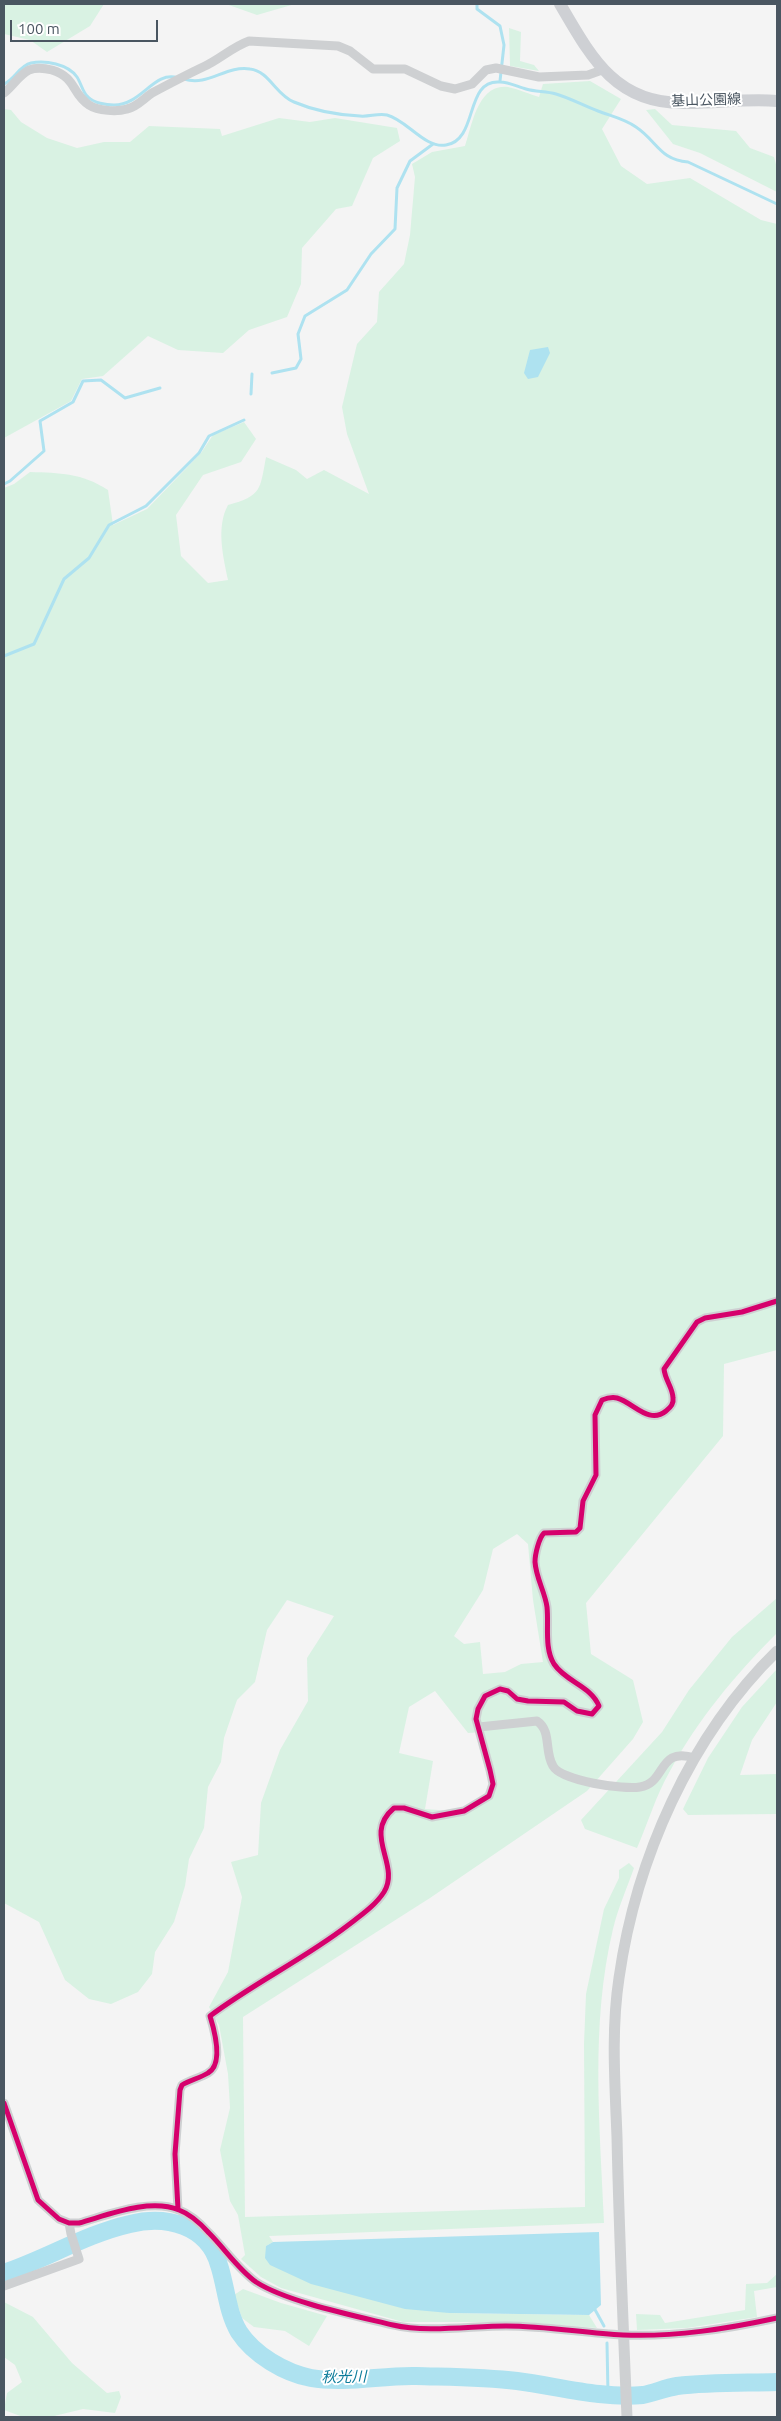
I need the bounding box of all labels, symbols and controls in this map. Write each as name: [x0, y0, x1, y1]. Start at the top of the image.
scale bar: [12, 10, 160, 42]
text: 100 m: [18, 20, 60, 37]
street label: 基山公園線: [671, 90, 741, 110]
water label: 秋光川: [321, 2368, 367, 2386]

